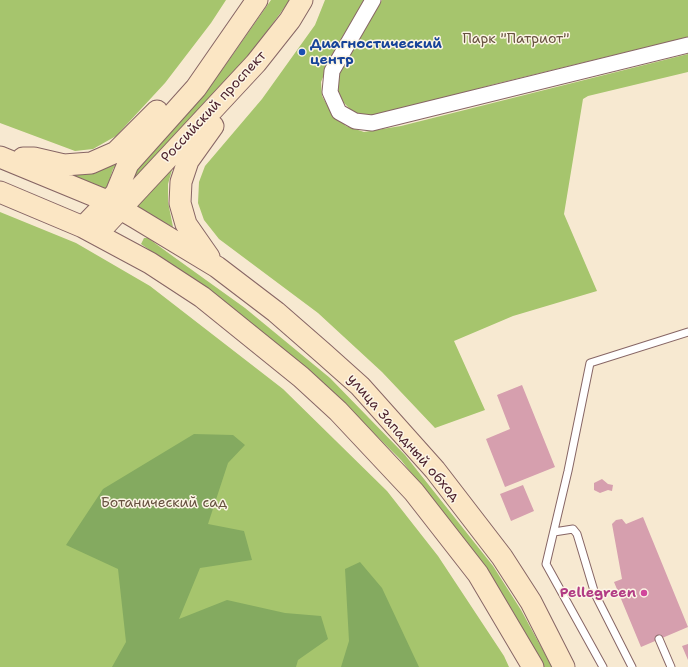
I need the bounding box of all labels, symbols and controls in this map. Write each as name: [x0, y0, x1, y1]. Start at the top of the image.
park label: Парк "Патриот": [463, 31, 569, 47]
place label: Диагностический центр: [310, 36, 442, 68]
marker: Диагностический центр: [297, 47, 307, 57]
street label: Российский проспект: [158, 48, 270, 166]
street label: улица Западный обход: [343, 371, 463, 505]
park label: Ботанический сад: [101, 495, 227, 511]
place label: Pellegreen: [560, 585, 636, 601]
marker: Pellegreen: [639, 588, 649, 598]

